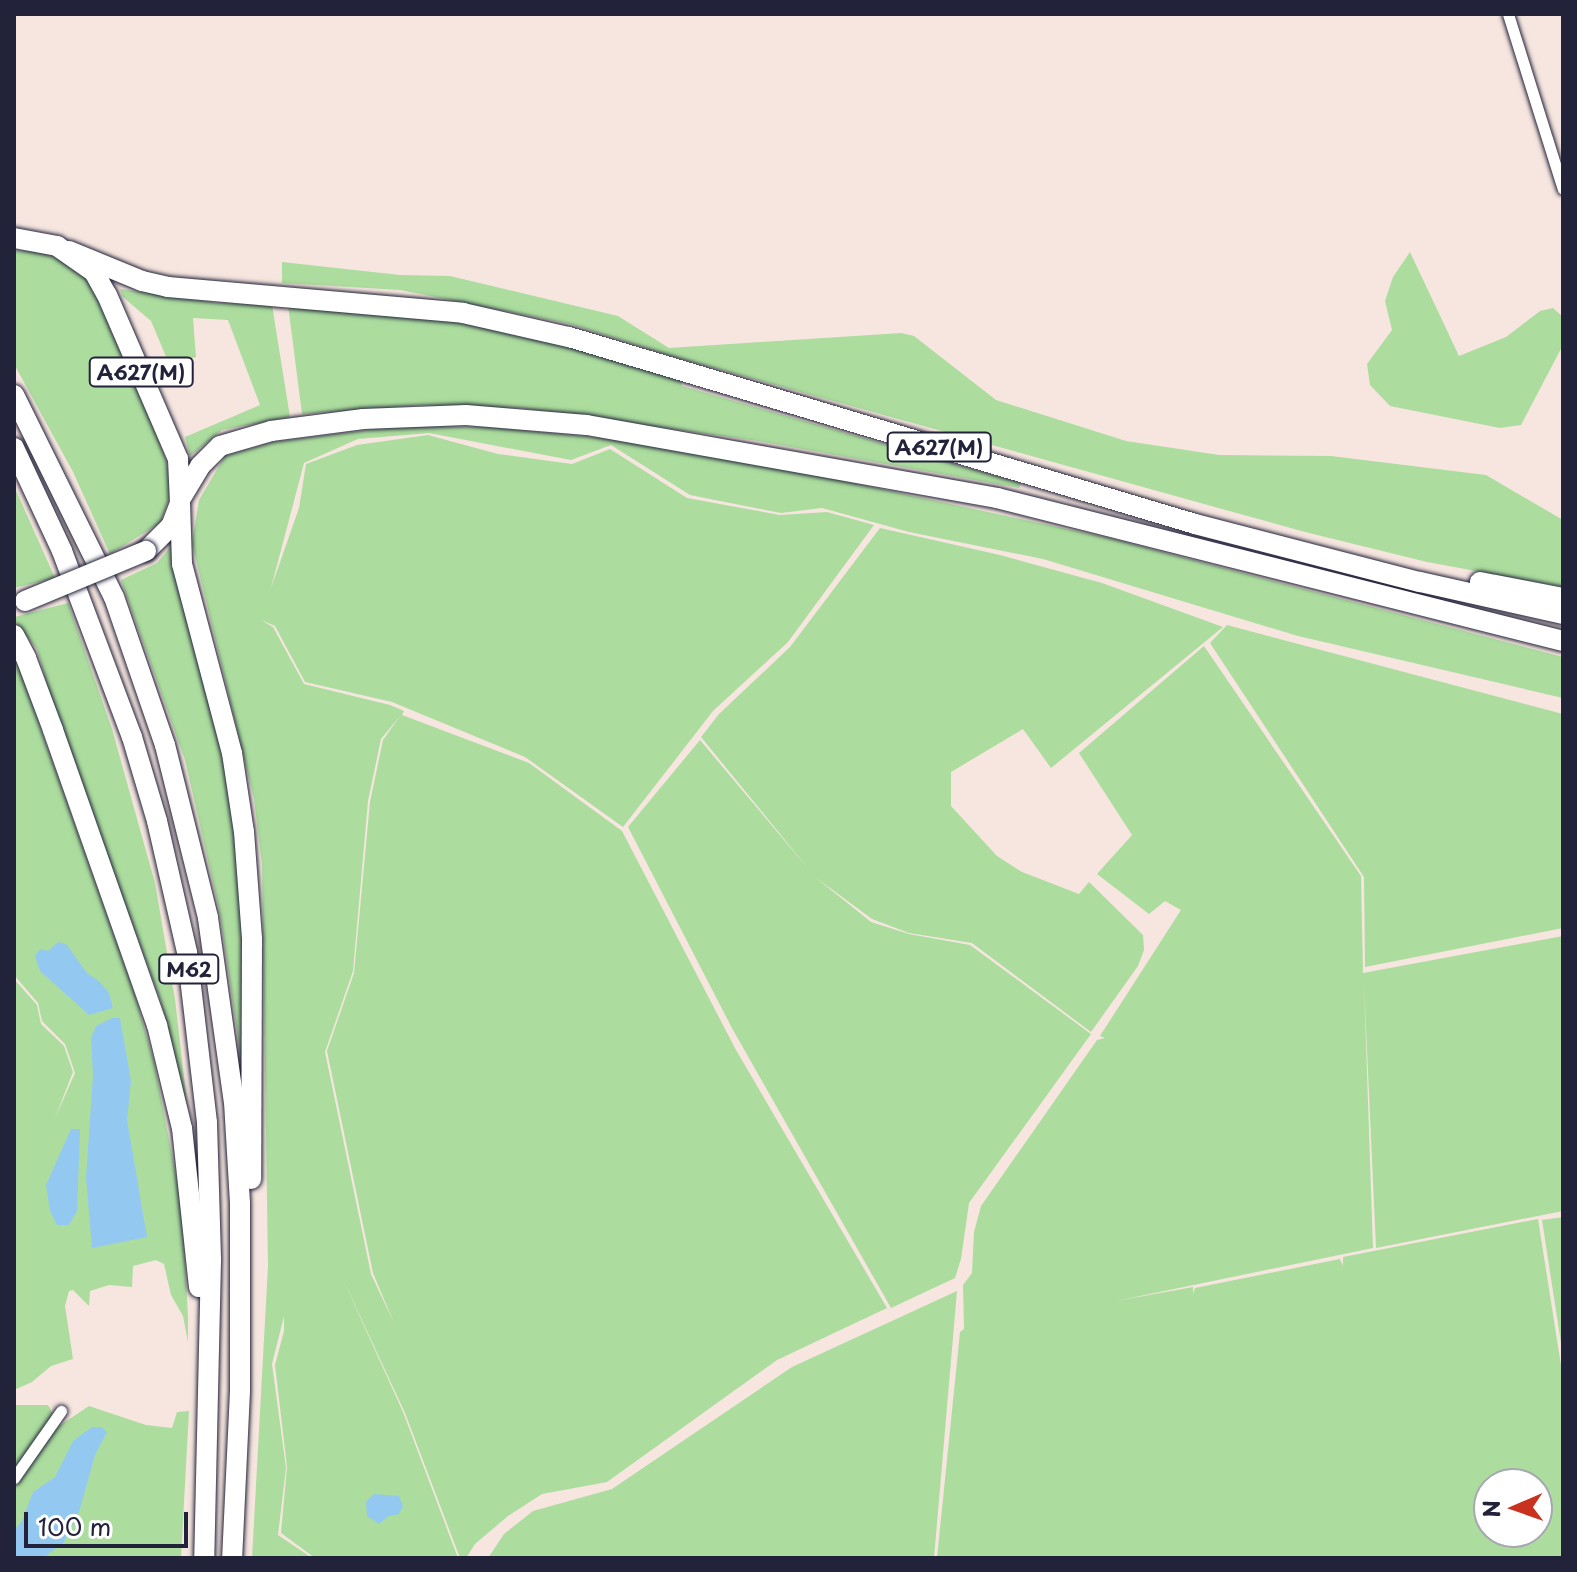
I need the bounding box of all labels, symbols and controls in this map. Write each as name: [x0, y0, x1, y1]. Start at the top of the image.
road number: A627(M): [87, 356, 195, 388]
road number: A627(M): [885, 431, 993, 463]
road number: M62: [157, 953, 221, 985]
north arrow: [1473, 1468, 1553, 1548]
scale bar: [28, 1496, 192, 1546]
text: N: [1474, 1499, 1507, 1518]
text: 100 m: [38, 1508, 111, 1544]

